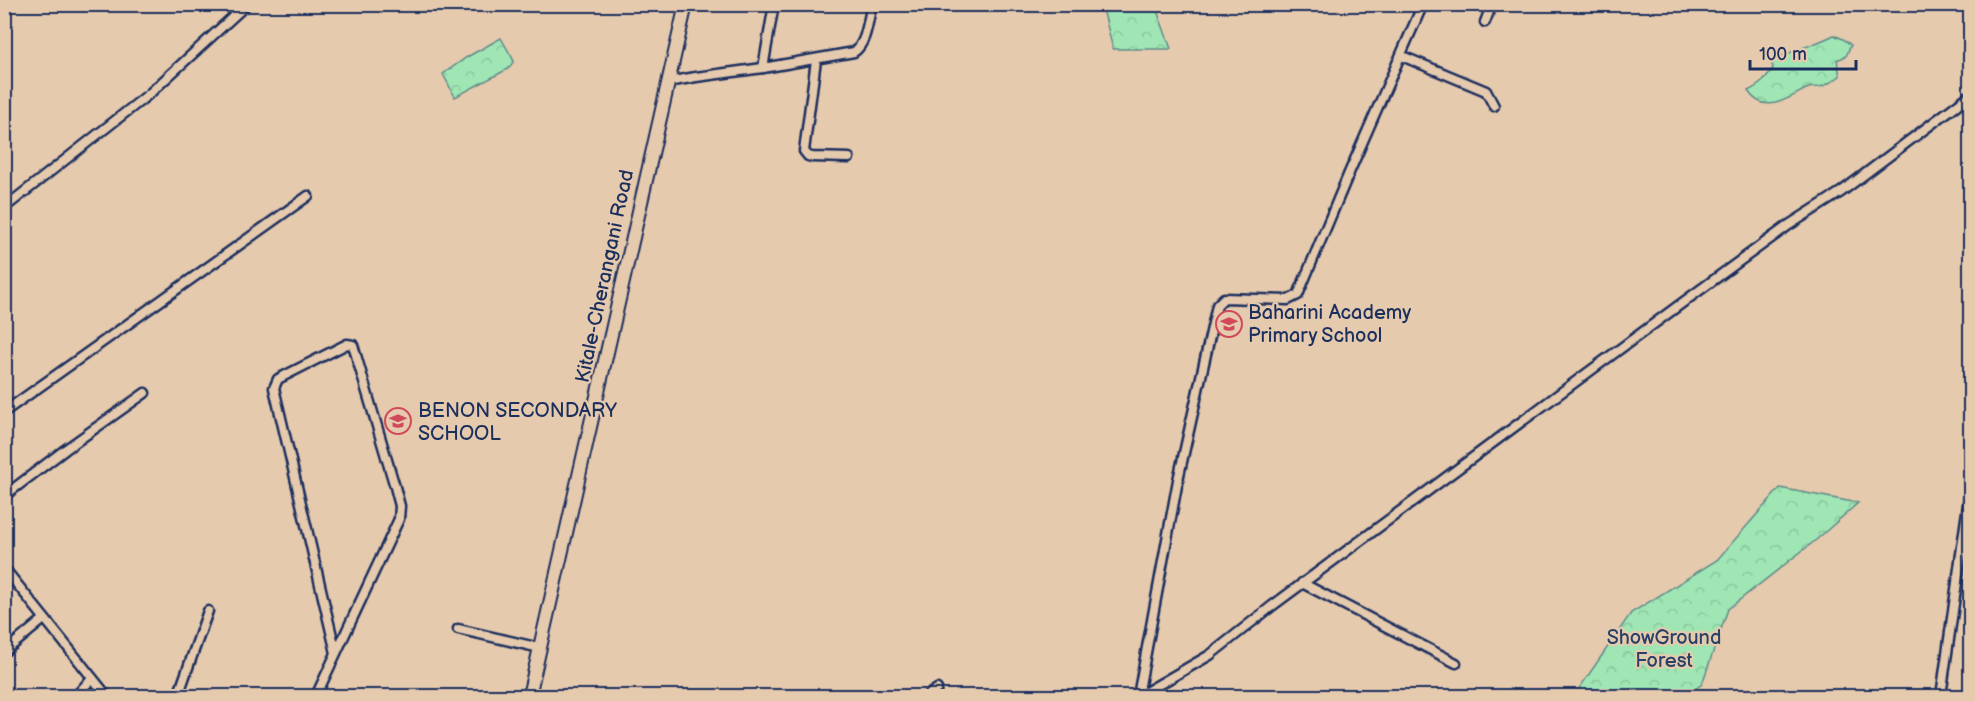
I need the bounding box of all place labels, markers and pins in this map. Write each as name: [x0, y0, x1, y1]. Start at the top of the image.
place label: Baharini Academy Primary School: [1248, 301, 1411, 348]
school or university icon: Baharini Academy Primary School: [1214, 309, 1244, 339]
place label: BENON SECONDARY SCHOOL: [418, 399, 617, 446]
school or university icon: BENON SECONDARY SCHOOL: [383, 406, 413, 436]

